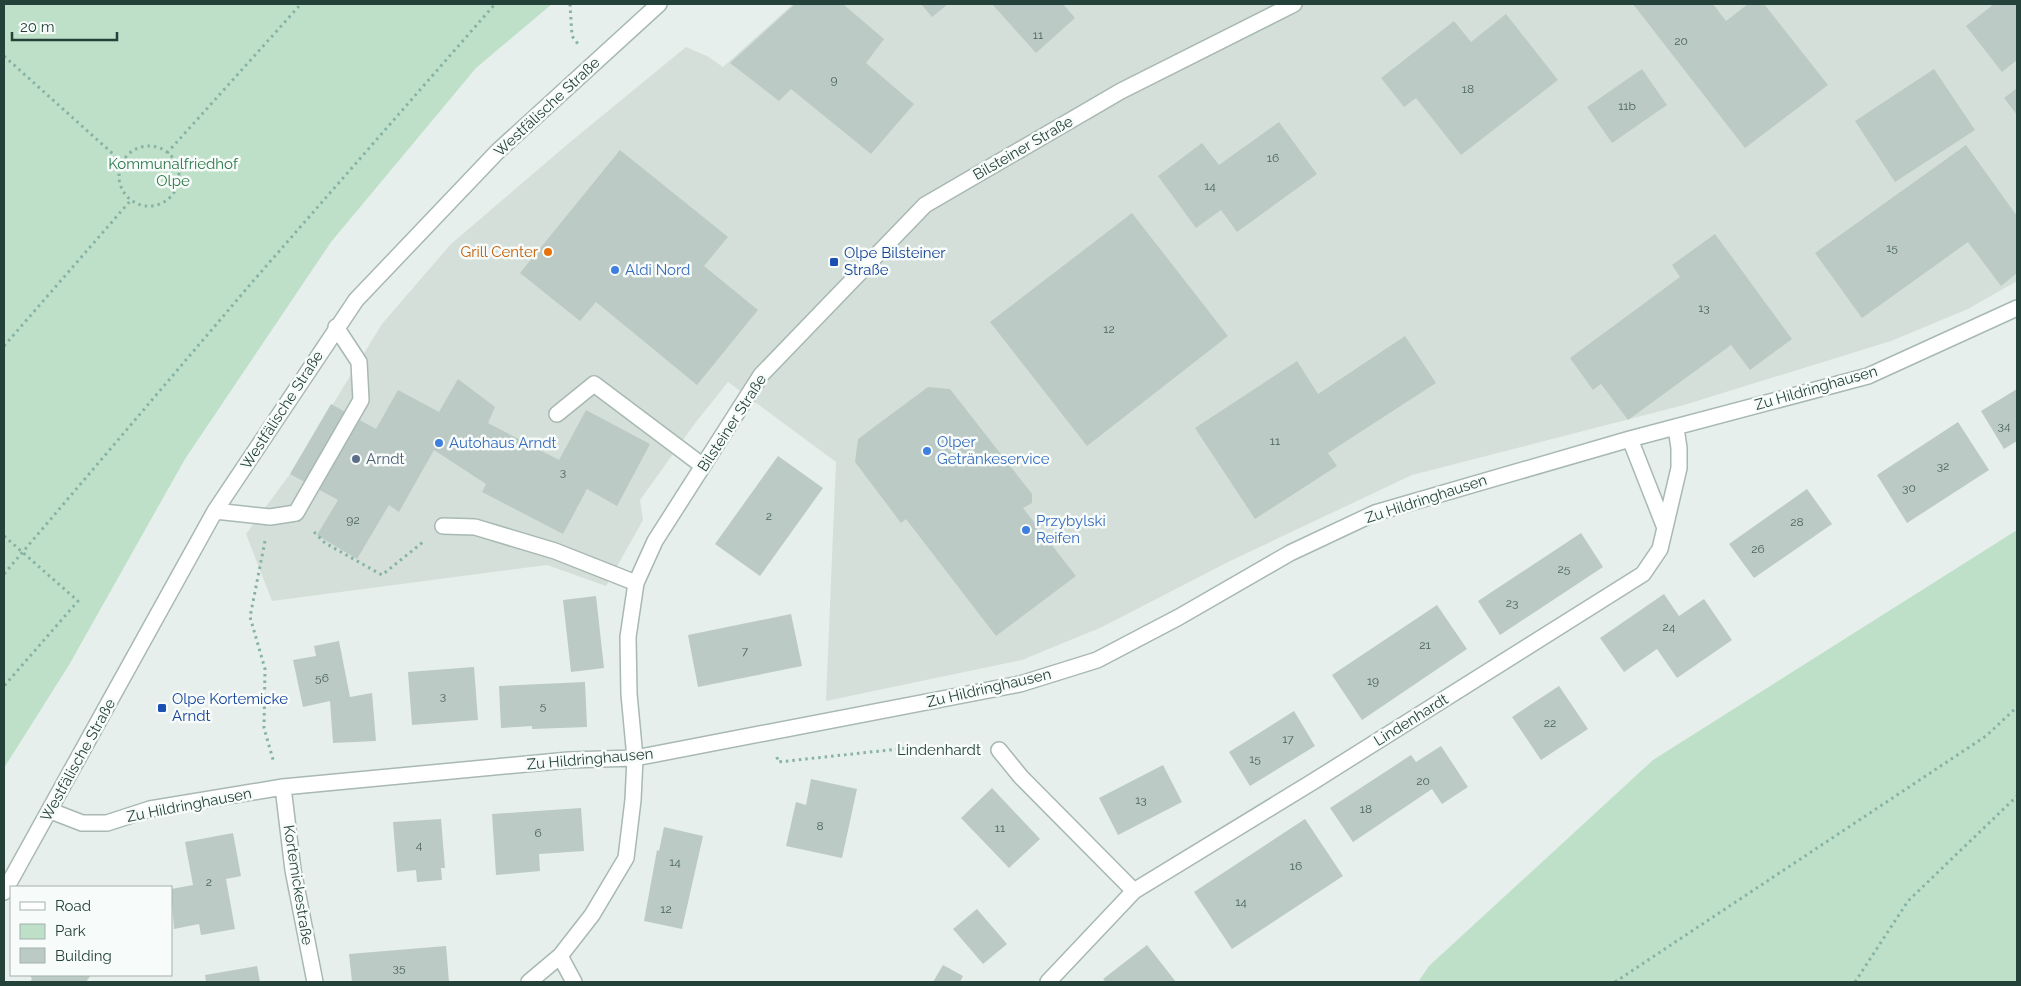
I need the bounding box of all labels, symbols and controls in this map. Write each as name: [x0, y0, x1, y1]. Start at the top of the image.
scale bar: [12, 10, 118, 42]
text: 20 m: [20, 18, 55, 36]
house number: 11: [1033, 28, 1043, 42]
house number: 20: [1674, 34, 1688, 48]
street label: Westfälische Straße: [491, 53, 604, 160]
house number: 9: [830, 73, 838, 87]
house number: 18: [1462, 82, 1474, 96]
house number: 11b: [1618, 99, 1636, 113]
street label: Bilsteiner Straße: [970, 112, 1076, 184]
house number: 16: [1267, 151, 1279, 165]
park label: Kommunalfriedhof Olpe: [108, 155, 239, 190]
house number: 14: [1204, 179, 1216, 193]
house number: 15: [1886, 241, 1898, 255]
place label: Grill Center: [460, 243, 539, 261]
place label: Olpe Bilsteiner Straße: [844, 244, 946, 279]
marker: Grill Center: [542, 246, 554, 258]
marker: Olpe Bilsteiner Straße: [828, 256, 840, 268]
place label: Aldi Nord: [625, 261, 690, 279]
marker: Aldi Nord: [609, 264, 621, 276]
house number: 13: [1698, 301, 1710, 315]
house number: 12: [1103, 322, 1115, 336]
street label: Westfälische Straße: [237, 347, 327, 473]
street label: Zu Hildringhausen: [1753, 362, 1879, 414]
street label: Bilsteiner Straße: [694, 371, 770, 475]
house number: 34: [1998, 419, 2011, 433]
place label: Olper Getränkeservice: [937, 433, 1050, 468]
place label: Autohaus Arndt: [449, 434, 557, 452]
house number: 11: [1270, 434, 1280, 448]
marker: Autohaus Arndt: [433, 437, 445, 449]
marker: Olper Getränkeservice: [921, 445, 933, 457]
place label: Arndt: [366, 450, 405, 468]
marker: Arndt: [350, 453, 362, 465]
house number: 32: [1937, 459, 1949, 473]
house number: 3: [560, 465, 566, 479]
street label: Zu Hildringhausen: [1363, 471, 1489, 527]
house number: 30: [1902, 481, 1916, 495]
house number: 2: [766, 509, 772, 523]
place label: Przybylski Reifen: [1036, 512, 1106, 547]
house number: 92: [346, 513, 360, 527]
house number: 28: [1790, 515, 1804, 529]
marker: Przybylski Reifen: [1020, 524, 1032, 536]
house number: 26: [1751, 542, 1765, 556]
house number: 25: [1558, 562, 1571, 576]
house number: 23: [1506, 596, 1518, 610]
house number: 24: [1663, 620, 1676, 634]
house number: 21: [1419, 638, 1431, 652]
house number: 7: [742, 644, 749, 658]
street label: Zu Hildringhausen: [925, 665, 1053, 711]
house number: 56: [315, 671, 329, 685]
house number: 19: [1367, 674, 1379, 688]
house number: 3: [440, 689, 446, 703]
place label: Olpe Kortemicke Arndt: [172, 690, 288, 725]
street label: Lindenhardt: [1371, 690, 1451, 750]
street label: Westfälische Straße: [37, 695, 119, 825]
house number: 5: [540, 699, 547, 713]
marker: Olpe Kortemicke Arndt: [156, 702, 168, 714]
house number: 22: [1544, 716, 1556, 730]
house number: 17: [1282, 732, 1294, 746]
street label: Lindenhardt: [897, 741, 981, 759]
street label: Zu Hildringhausen: [526, 745, 654, 773]
house number: 15: [1249, 752, 1261, 766]
house number: 20: [1416, 774, 1430, 788]
street label: Zu Hildringhausen: [125, 784, 253, 826]
house number: 13: [1135, 793, 1147, 807]
house number: 18: [1360, 802, 1372, 816]
house number: 8: [816, 819, 824, 833]
house number: 11: [995, 821, 1005, 835]
street label: Kortemickestraße: [280, 824, 316, 947]
house number: 6: [534, 826, 542, 840]
house number: 4: [416, 838, 423, 852]
house number: 14: [669, 855, 681, 869]
house number: 16: [1290, 859, 1302, 873]
house number: 2: [206, 875, 212, 889]
legend: [10, 886, 172, 976]
house number: 14: [1235, 895, 1247, 909]
text: Road: [55, 897, 91, 915]
house number: 12: [660, 902, 672, 916]
text: Park: [55, 922, 86, 940]
text: Building: [55, 947, 112, 965]
house number: 35: [393, 961, 406, 975]

